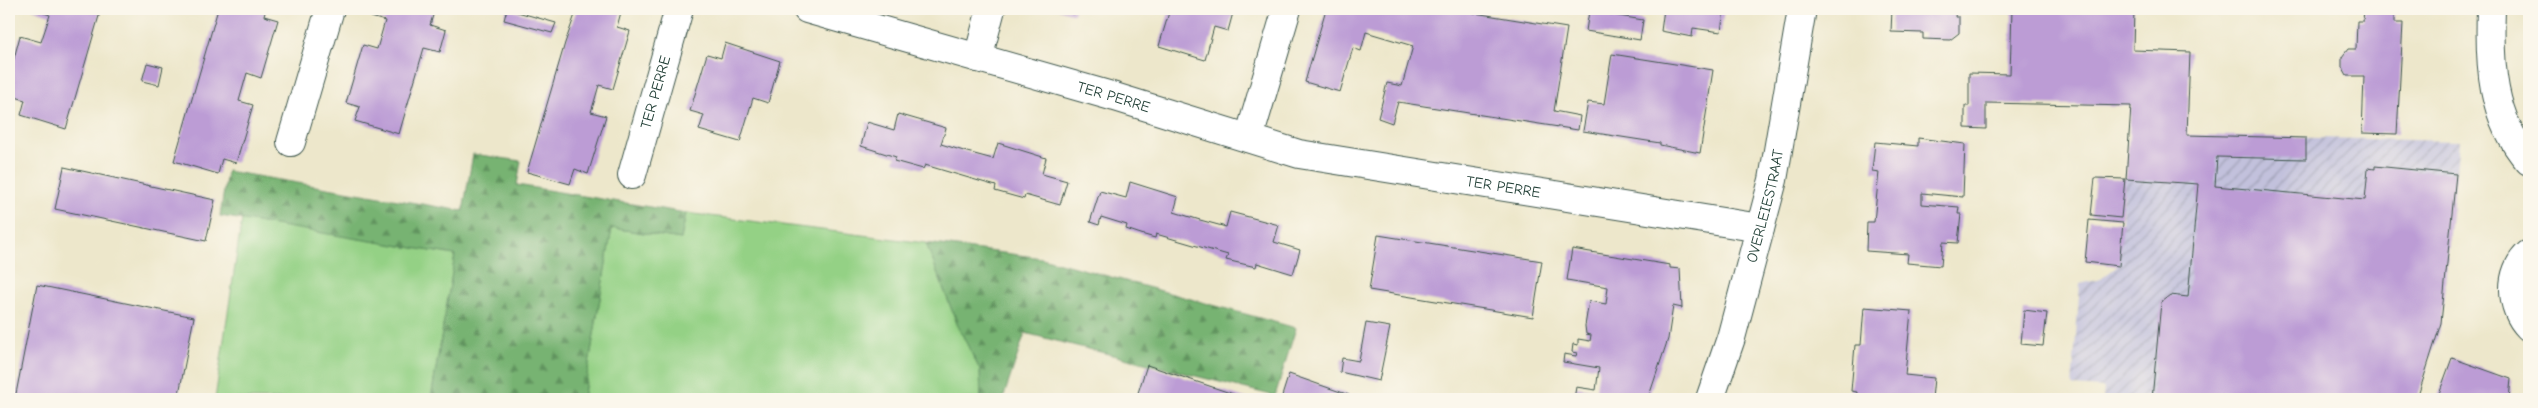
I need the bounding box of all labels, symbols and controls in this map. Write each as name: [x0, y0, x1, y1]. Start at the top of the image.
street label: TER PERRE: [637, 54, 674, 131]
street label: TER PERRE: [1075, 78, 1152, 116]
street label: OVERLEIESTRAAT: [1742, 148, 1787, 265]
street label: TER PERRE: [1465, 172, 1542, 202]

